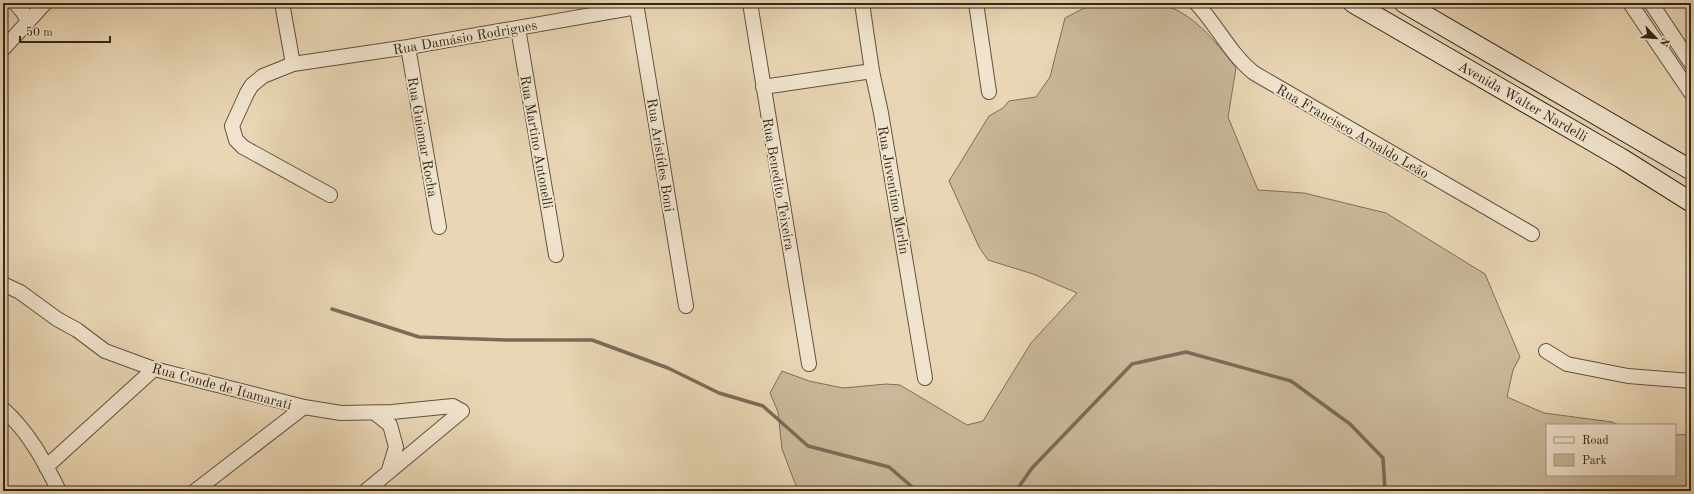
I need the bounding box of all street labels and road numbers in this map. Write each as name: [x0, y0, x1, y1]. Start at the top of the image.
street label: Rua Damásio Rodrigues: [392, 18, 538, 58]
street label: Avenida Walter Nardelli: [1456, 59, 1590, 145]
street label: Rua Martino Antonelli: [517, 74, 555, 210]
street label: Rua Guiomar Rocha: [405, 76, 440, 198]
street label: Rua Francisco Arnaldo Leão: [1274, 82, 1431, 181]
street label: Rua Aristídes Boni: [644, 97, 676, 213]
street label: Rua Benedito Teixeira: [759, 117, 797, 252]
street label: Rua Juventino Merlin: [875, 125, 911, 256]
street label: Rua Conde de Itamarati: [150, 362, 293, 412]

